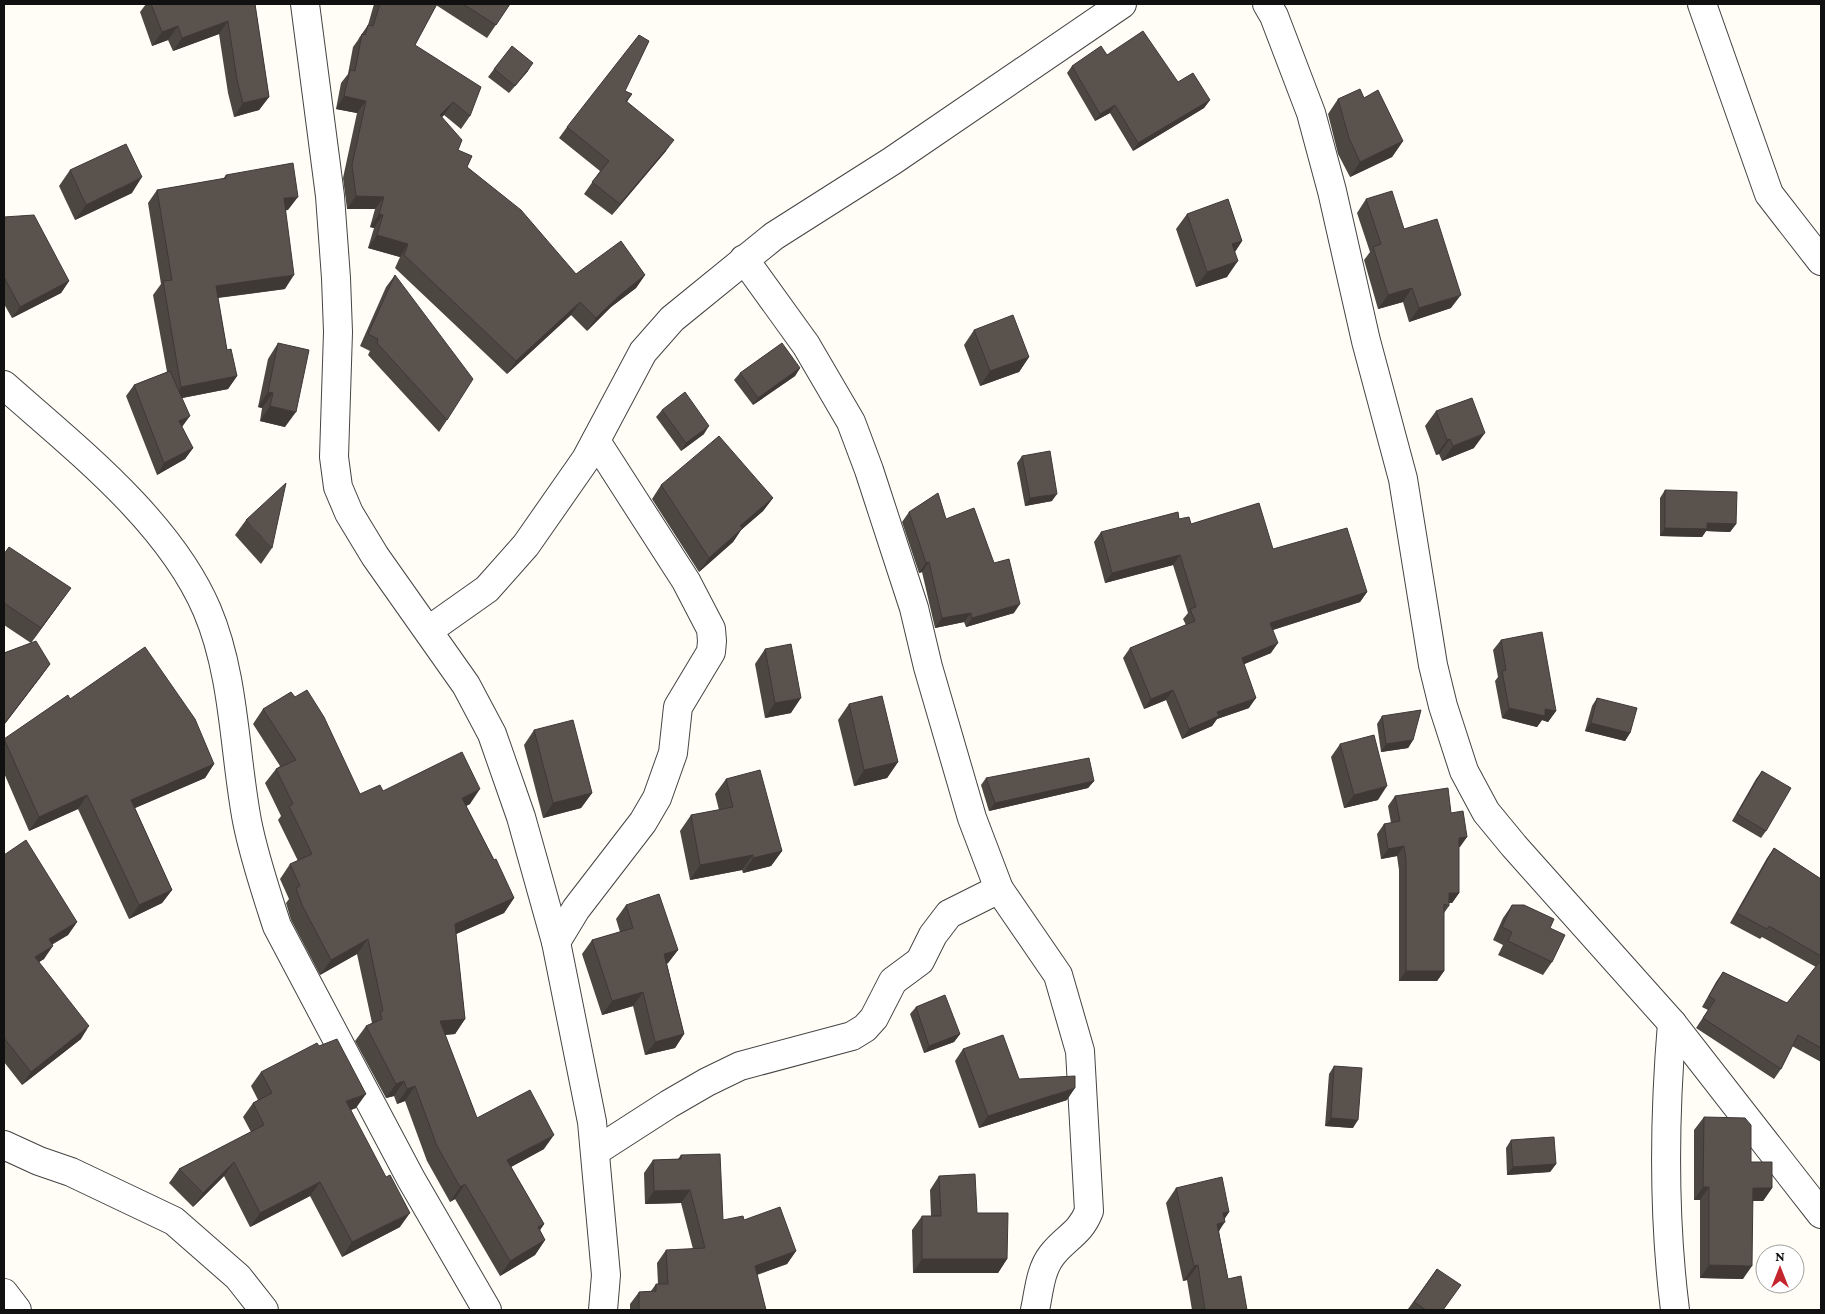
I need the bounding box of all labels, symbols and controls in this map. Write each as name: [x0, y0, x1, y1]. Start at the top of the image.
north arrow: [1755, 1244, 1805, 1294]
text: N: [1775, 1248, 1785, 1264]

